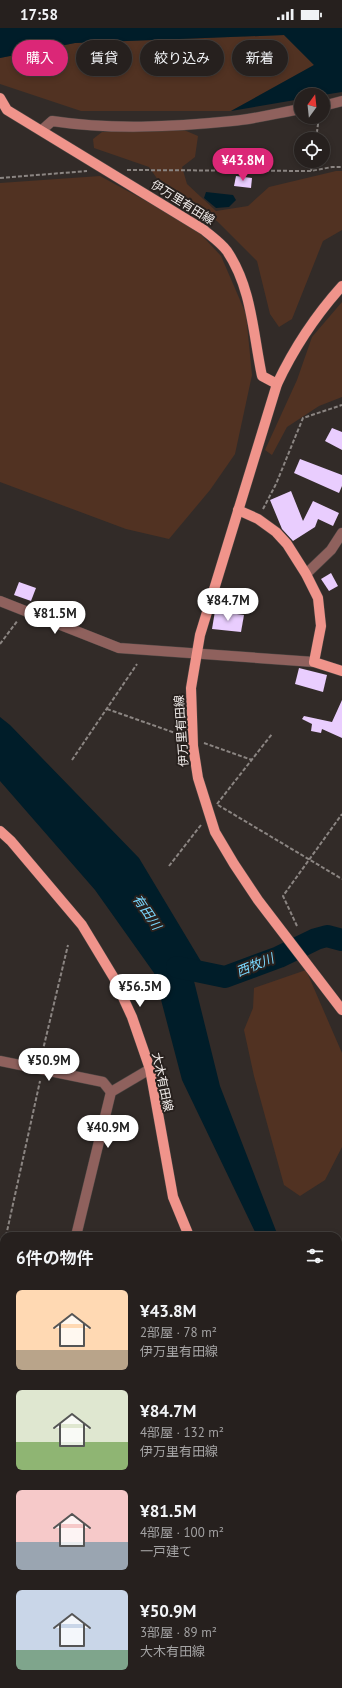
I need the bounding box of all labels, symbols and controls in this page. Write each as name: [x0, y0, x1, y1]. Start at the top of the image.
text: 17:58: [20, 5, 58, 24]
chip: 購入: [12, 40, 68, 76]
chip: 賃貸: [76, 40, 132, 76]
chip: 絞り込み: [140, 40, 224, 76]
chip: 新着: [232, 40, 288, 76]
north arrow: [294, 88, 330, 124]
map controls: [294, 88, 330, 168]
button: locate: [294, 132, 330, 168]
pin: ¥43.8M: [210, 148, 276, 182]
text: ¥43.8M: [221, 152, 265, 169]
street label: 伊万里有田線: [148, 177, 218, 227]
pin: ¥84.7M: [195, 588, 261, 622]
text: ¥84.7M: [206, 592, 250, 609]
pin: ¥81.5M: [22, 601, 88, 635]
text: ¥81.5M: [33, 605, 77, 622]
street label: 伊万里有田線: [171, 695, 191, 767]
water label: 有田川: [129, 891, 166, 935]
water label: 西牧川: [234, 949, 278, 980]
pin: ¥56.5M: [107, 974, 173, 1008]
text: ¥56.5M: [118, 978, 162, 995]
pin: ¥50.9M: [16, 1048, 82, 1082]
street label: 大木有田線: [149, 1051, 177, 1113]
text: ¥50.9M: [27, 1052, 71, 1069]
pin: ¥40.9M: [75, 1115, 141, 1149]
text: ¥40.9M: [86, 1119, 130, 1136]
icon: filters: [304, 1245, 326, 1267]
text: 6件の物件: [16, 1247, 94, 1269]
text: ¥43.8M: [140, 1300, 196, 1322]
icon: home: [48, 1306, 96, 1354]
text: 2部屋 · 78 m²: [140, 1324, 217, 1341]
text: 伊万里有田線: [140, 1343, 218, 1360]
text: ¥84.7M: [140, 1400, 196, 1422]
icon: home: [48, 1406, 96, 1454]
text: 4部屋 · 132 m²: [140, 1424, 224, 1441]
text: 伊万里有田線: [140, 1443, 218, 1460]
text: ¥81.5M: [140, 1500, 196, 1522]
icon: home: [48, 1506, 96, 1554]
text: 4部屋 · 100 m²: [140, 1524, 224, 1541]
text: 一戸建て: [140, 1543, 192, 1560]
text: ¥50.9M: [140, 1600, 196, 1622]
icon: home: [48, 1606, 96, 1654]
text: 3部屋 · 89 m²: [140, 1624, 217, 1641]
text: 大木有田線: [140, 1643, 205, 1660]

